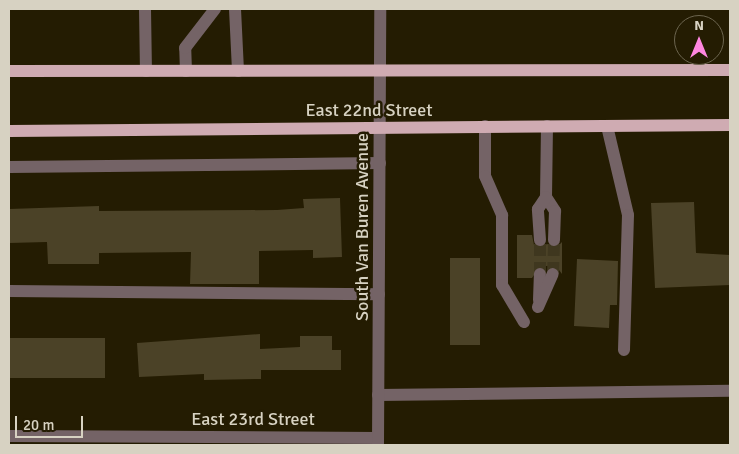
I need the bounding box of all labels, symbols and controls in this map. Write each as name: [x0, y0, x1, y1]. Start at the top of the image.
north arrow: [674, 15, 724, 65]
text: N: [694, 17, 704, 34]
street label: East 22nd Street: [306, 99, 432, 121]
street label: South Van Buren Avenue: [351, 133, 373, 321]
scale bar: [18, 406, 85, 438]
street label: East 23rd Street: [191, 408, 315, 430]
text: 20 m: [23, 416, 54, 434]

